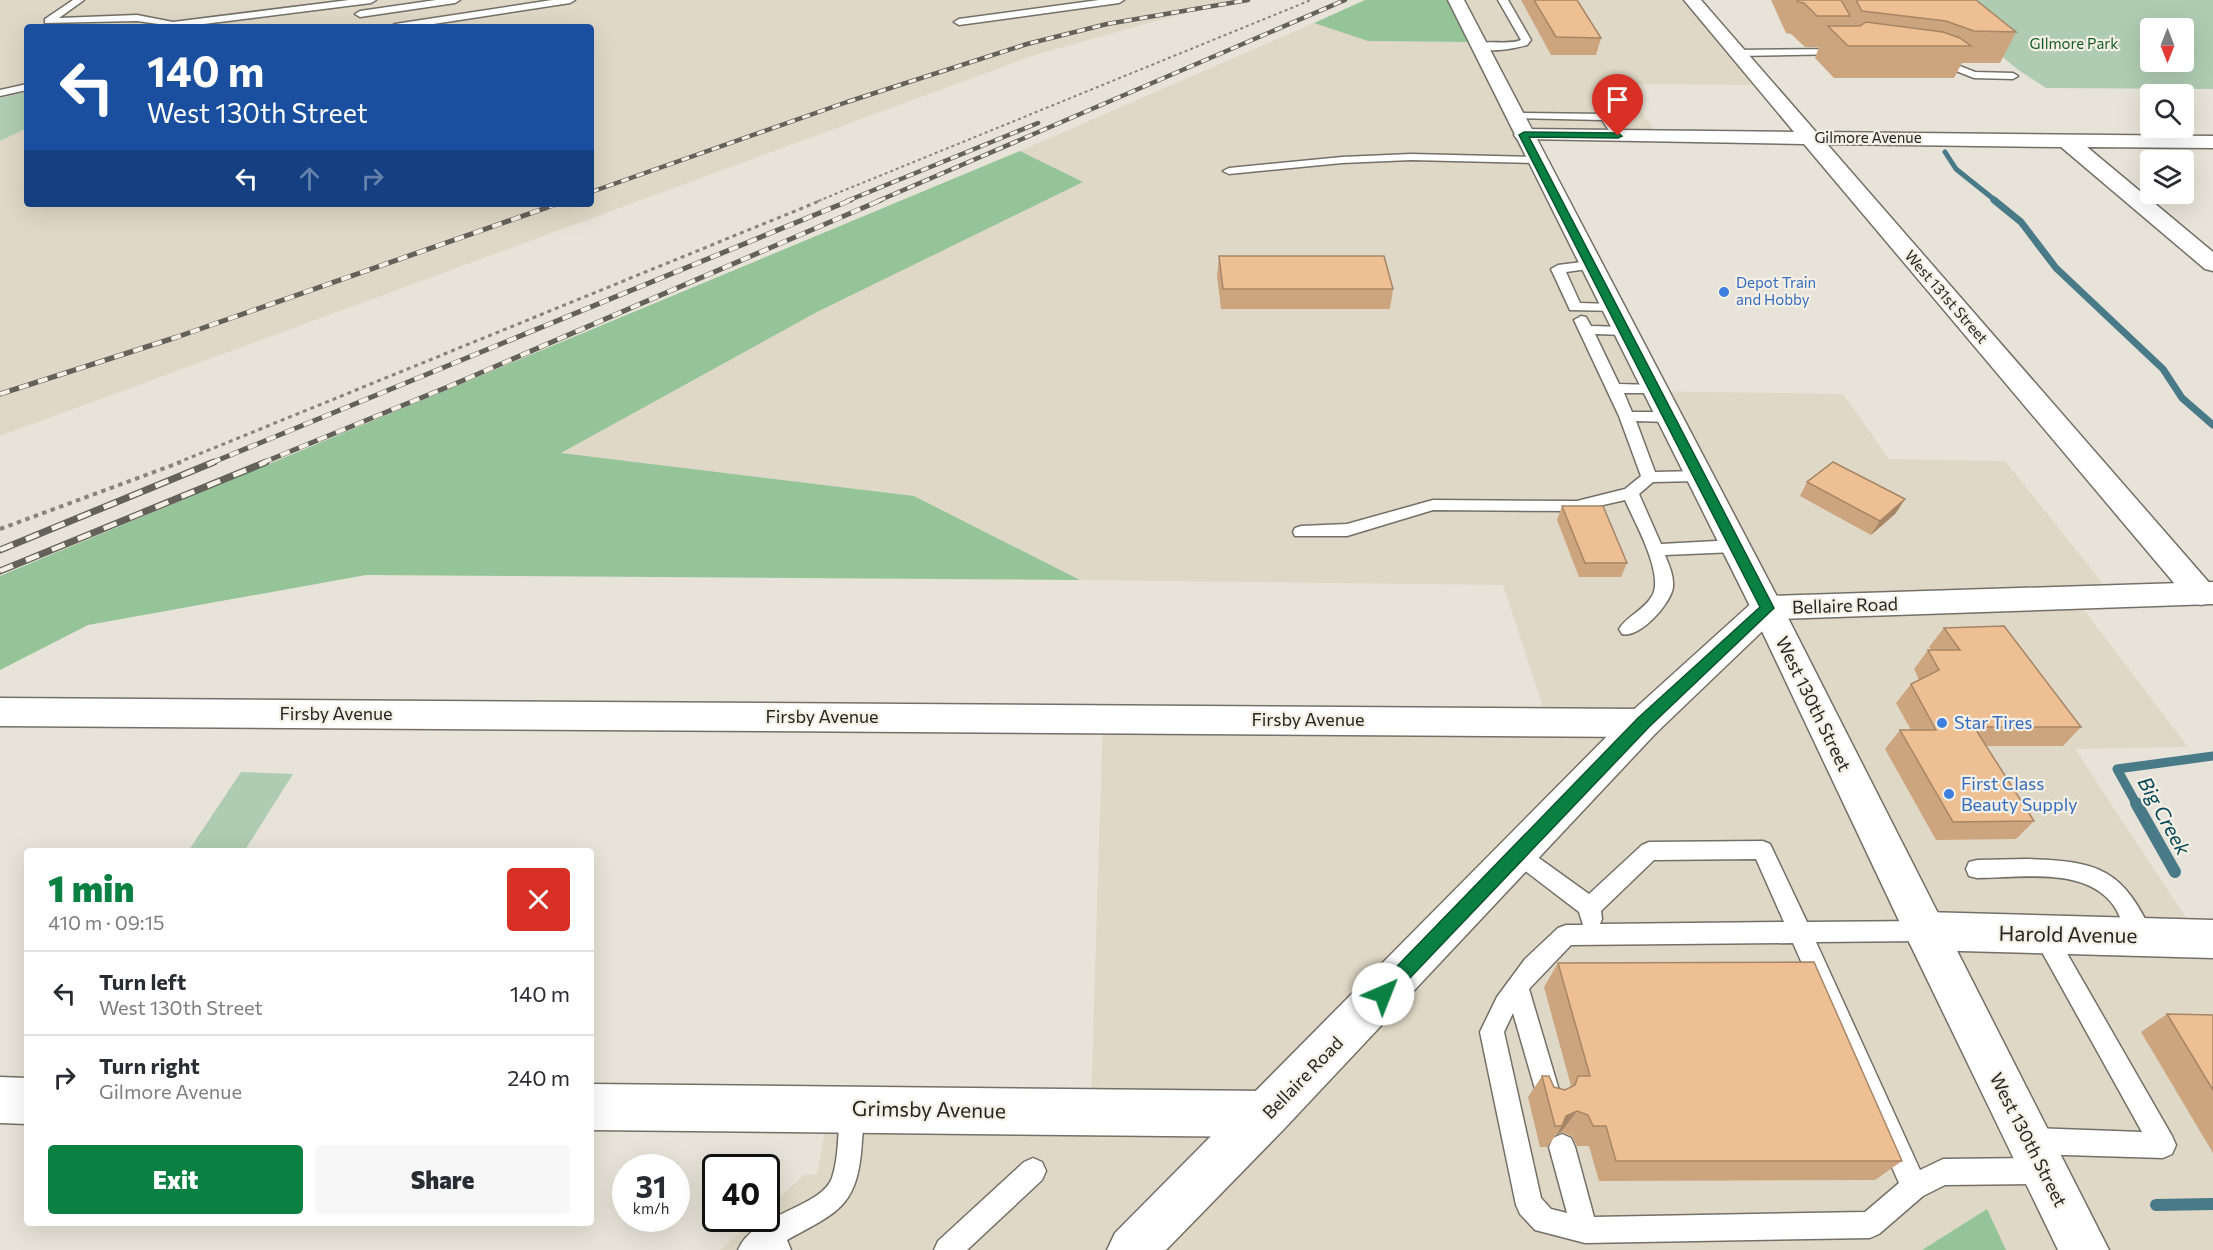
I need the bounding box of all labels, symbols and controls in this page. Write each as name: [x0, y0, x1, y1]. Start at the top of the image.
north arrow: [2140, 18, 2194, 72]
map controls: [2140, 18, 2194, 204]
park label: GIlmore Park: [2030, 34, 2118, 52]
text: 140 m: [147, 44, 264, 96]
icon: left: [48, 48, 126, 126]
pin: [1592, 74, 1643, 136]
icon: arrive: [1601, 83, 1634, 116]
button: search: [2140, 84, 2194, 138]
text: West 130th Street: [147, 96, 368, 129]
street label: Gilmore Avenue: [1814, 128, 1922, 146]
button: layers: [2140, 150, 2194, 204]
icon: left: [230, 162, 263, 195]
icon: ahead: [293, 162, 326, 195]
icon: right: [356, 162, 389, 195]
street label: West 131st Street: [1901, 246, 1992, 347]
place label: Depot Train and Hobby: [1736, 273, 1816, 308]
marker: Depot Train and Hobby: [1717, 285, 1731, 299]
street label: Bellaire Road: [1792, 592, 1898, 618]
street label: West 130th Street: [1772, 633, 1856, 775]
street label: Firsby Avenue: [279, 702, 393, 724]
street label: Firsby Avenue: [765, 705, 879, 727]
street label: Firsby Avenue: [1251, 708, 1365, 730]
place label: Star Tires: [1954, 711, 2033, 733]
marker: Star Tires: [1935, 716, 1949, 730]
place label: First Class Beauty Supply: [1961, 772, 2078, 815]
water label: Big Creek: [2134, 772, 2197, 860]
marker: First Class Beauty Supply: [1942, 787, 1956, 801]
text: 1 min: [48, 865, 134, 909]
button: close: [507, 868, 570, 931]
text: 410 m · 09:15: [48, 910, 165, 934]
street label: Harold Avenue: [1998, 920, 2138, 947]
position arrow: [1351, 962, 1415, 1026]
text: Turn left: [99, 968, 186, 995]
icon: left: [48, 977, 81, 1010]
text: 140 m: [510, 980, 570, 1007]
text: West 130th Street: [99, 995, 263, 1019]
street label: Bellaire Road: [1257, 1031, 1347, 1123]
text: Turn right: [99, 1052, 200, 1079]
icon: right: [48, 1061, 81, 1094]
text: 240 m: [507, 1064, 570, 1091]
street label: West 130th Street: [1986, 1069, 2072, 1210]
text: Gilmore Avenue: [99, 1079, 242, 1103]
street label: Grimsby Avenue: [852, 1095, 1006, 1122]
button: Exit: [48, 1145, 303, 1214]
button: Share: [315, 1145, 570, 1214]
speed limit sign: 40: [702, 1154, 780, 1232]
text: 31: [635, 1167, 667, 1204]
text: km/h: [633, 1199, 669, 1217]

